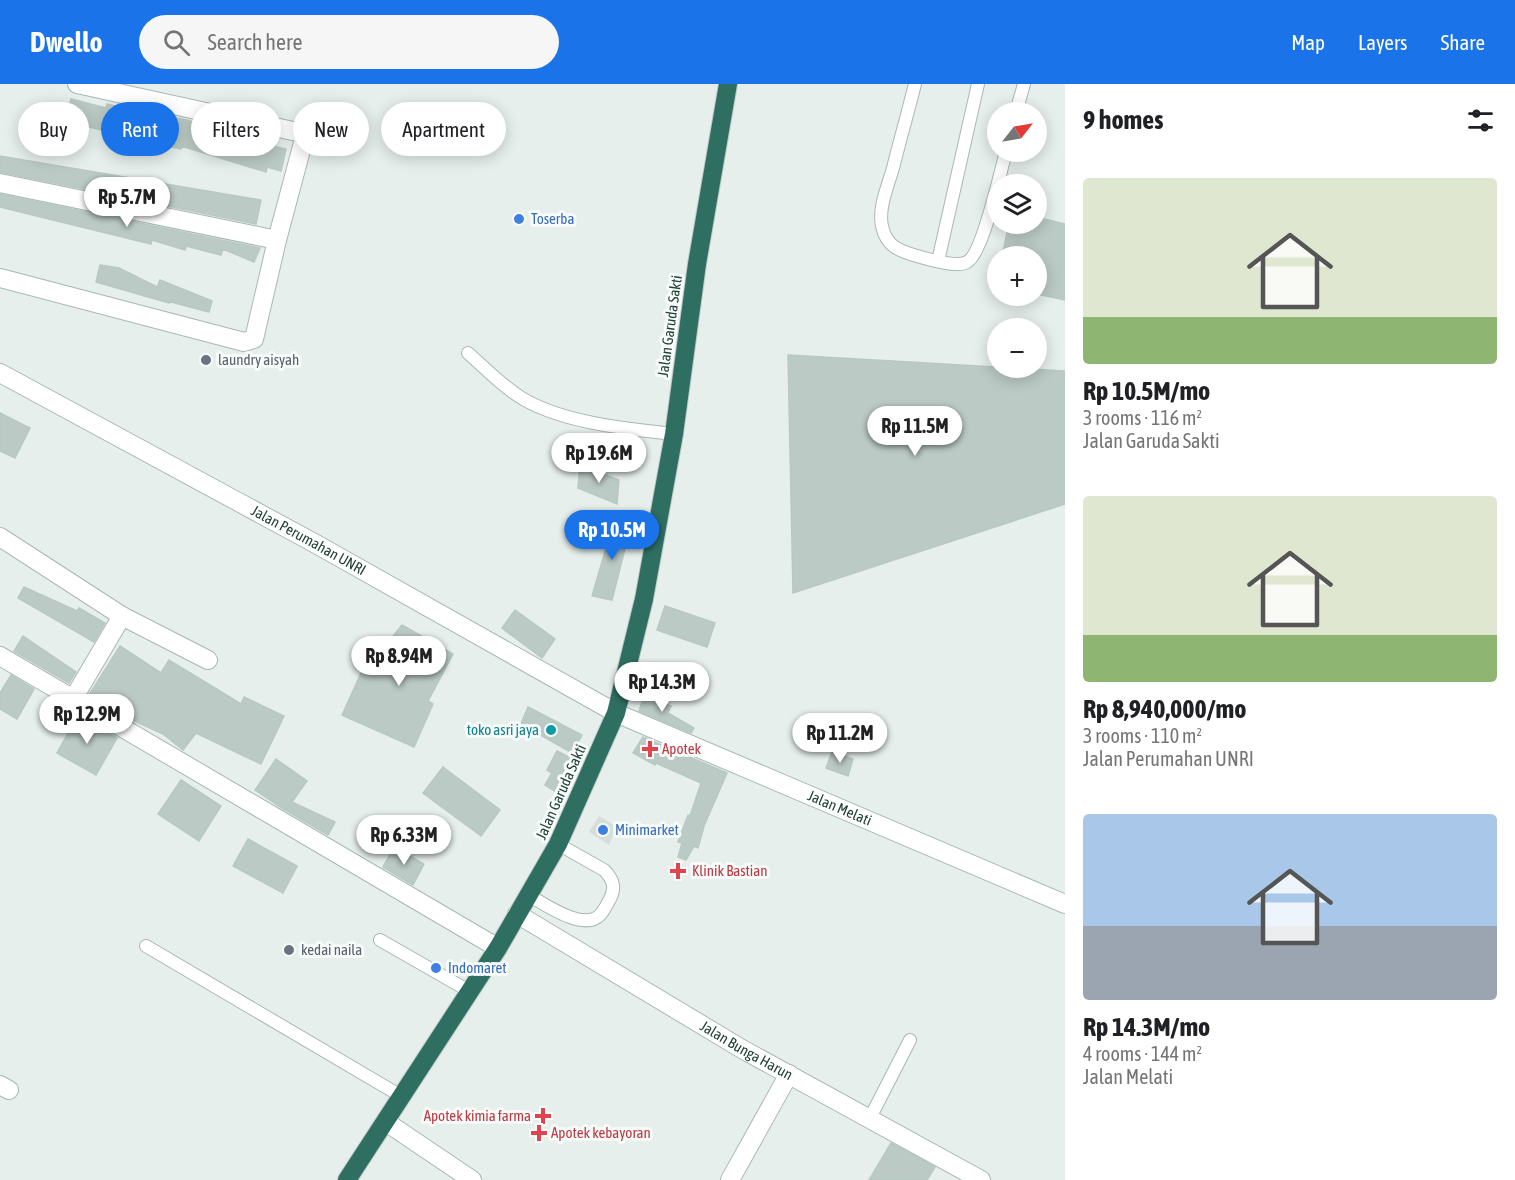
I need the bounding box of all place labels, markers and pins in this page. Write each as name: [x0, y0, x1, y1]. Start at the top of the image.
pin: Rp 5.7M: [72, 177, 182, 228]
place label: Toserba: [531, 210, 574, 227]
marker: Toserba: [512, 212, 526, 226]
place label: laundry aisyah: [218, 351, 299, 368]
marker: laundry aisyah: [199, 353, 213, 367]
pin: Rp 11.5M: [853, 406, 977, 457]
pin: Rp 19.6M: [537, 433, 661, 484]
pin: Rp 10.5M: [550, 510, 674, 561]
pin: Rp 8.94M: [337, 636, 461, 687]
pin: Rp 14.3M: [600, 662, 724, 713]
pin: Rp 12.9M: [25, 694, 149, 745]
pin: Rp 11.2M: [778, 713, 902, 764]
place label: toko asri jaya: [467, 721, 539, 738]
marker: toko asri jaya: [544, 723, 558, 737]
place label: Apotek: [662, 740, 701, 757]
marker: Apotek: [643, 742, 657, 756]
pin: Rp 6.33M: [342, 815, 466, 866]
place label: Minimarket: [615, 821, 679, 838]
marker: Minimarket: [596, 823, 610, 837]
marker: Klinik Bastian: [669, 862, 687, 880]
place label: Klinik Bastian: [692, 862, 768, 879]
place label: kedai naila: [301, 941, 362, 958]
marker: kedai naila: [282, 943, 296, 957]
place label: Indomaret: [448, 959, 507, 976]
marker: Indomaret: [429, 961, 443, 975]
place label: Apotek kimia farma: [424, 1107, 531, 1124]
marker: Apotek kimia farma: [536, 1109, 550, 1123]
place label: Apotek kebayoran: [551, 1124, 651, 1141]
marker: Apotek kebayoran: [532, 1126, 546, 1140]

